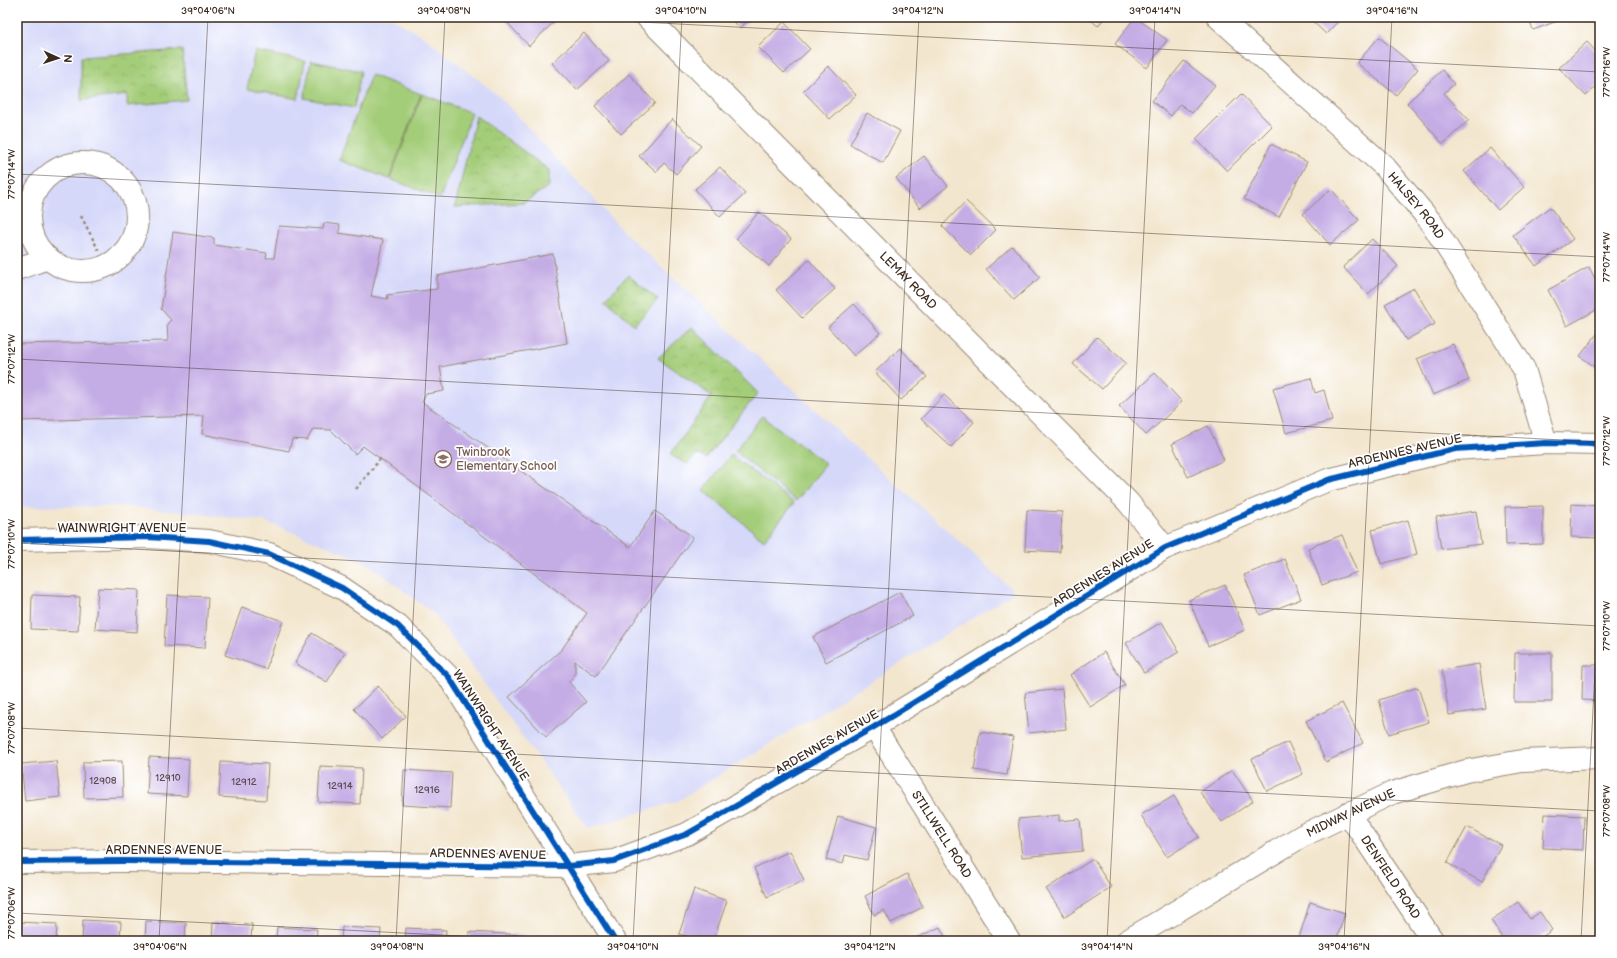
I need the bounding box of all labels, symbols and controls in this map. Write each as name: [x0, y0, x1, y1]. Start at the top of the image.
text: 39°04'06"N: [181, 5, 235, 17]
text: 39°04'08"N: [417, 5, 471, 17]
text: 39°04'10"N: [655, 5, 707, 17]
text: 39°04'12"N: [892, 5, 944, 17]
text: 39°04'14"N: [1129, 5, 1181, 17]
text: 39°04'16"N: [1366, 5, 1418, 17]
north arrow: [38, 38, 78, 78]
text: 77°07'16"W: [1601, 47, 1613, 97]
text: N: [61, 54, 74, 63]
text: 77°07'14"W: [6, 149, 18, 199]
street label: HALSEY ROAD: [1384, 169, 1447, 242]
text: 77°07'14"W: [1601, 232, 1613, 282]
street label: LEMAY ROAD: [876, 249, 940, 313]
text: 77°07'12"W: [6, 334, 18, 384]
text: 77°07'12"W: [1601, 416, 1613, 466]
street label: ARDENNES AVENUE: [1347, 431, 1464, 472]
place label: Twinbrook Elementary School: [456, 445, 557, 474]
school or university icon: Twinbrook Elementary School: [433, 449, 453, 469]
text: 77°07'10"W: [6, 519, 18, 569]
street label: WAINWRIGHT AVENUE: [58, 521, 187, 536]
street label: ARDENNES AVENUE: [1050, 536, 1157, 611]
text: 77°07'10"W: [1601, 601, 1613, 651]
street label: WAINWRIGHT AVENUE: [449, 667, 532, 784]
text: 77°07'08"W: [6, 702, 18, 754]
street label: ARDENNES AVENUE: [773, 707, 881, 778]
house number: 12910: [155, 772, 181, 784]
house number: 12908: [89, 775, 117, 787]
house number: 12912: [231, 776, 257, 788]
house number: 12914: [327, 780, 353, 792]
house number: 12916: [414, 784, 440, 796]
text: 77°07'08"W: [1601, 785, 1613, 837]
street label: MIDWAY AVENUE: [1304, 786, 1398, 841]
street label: STILLWELL ROAD: [908, 788, 975, 881]
street label: DENFIELD ROAD: [1357, 833, 1423, 922]
street label: ARDENNES AVENUE: [106, 843, 222, 858]
street label: ARDENNES AVENUE: [430, 846, 546, 863]
text: 77°07'06"W: [6, 887, 18, 939]
text: 39°04'06"N: [133, 941, 187, 953]
text: 39°04'08"N: [370, 941, 424, 953]
text: 39°04'10"N: [607, 941, 659, 953]
text: 39°04'12"N: [844, 941, 896, 953]
text: 39°04'14"N: [1081, 941, 1133, 953]
text: 39°04'16"N: [1318, 941, 1370, 953]

